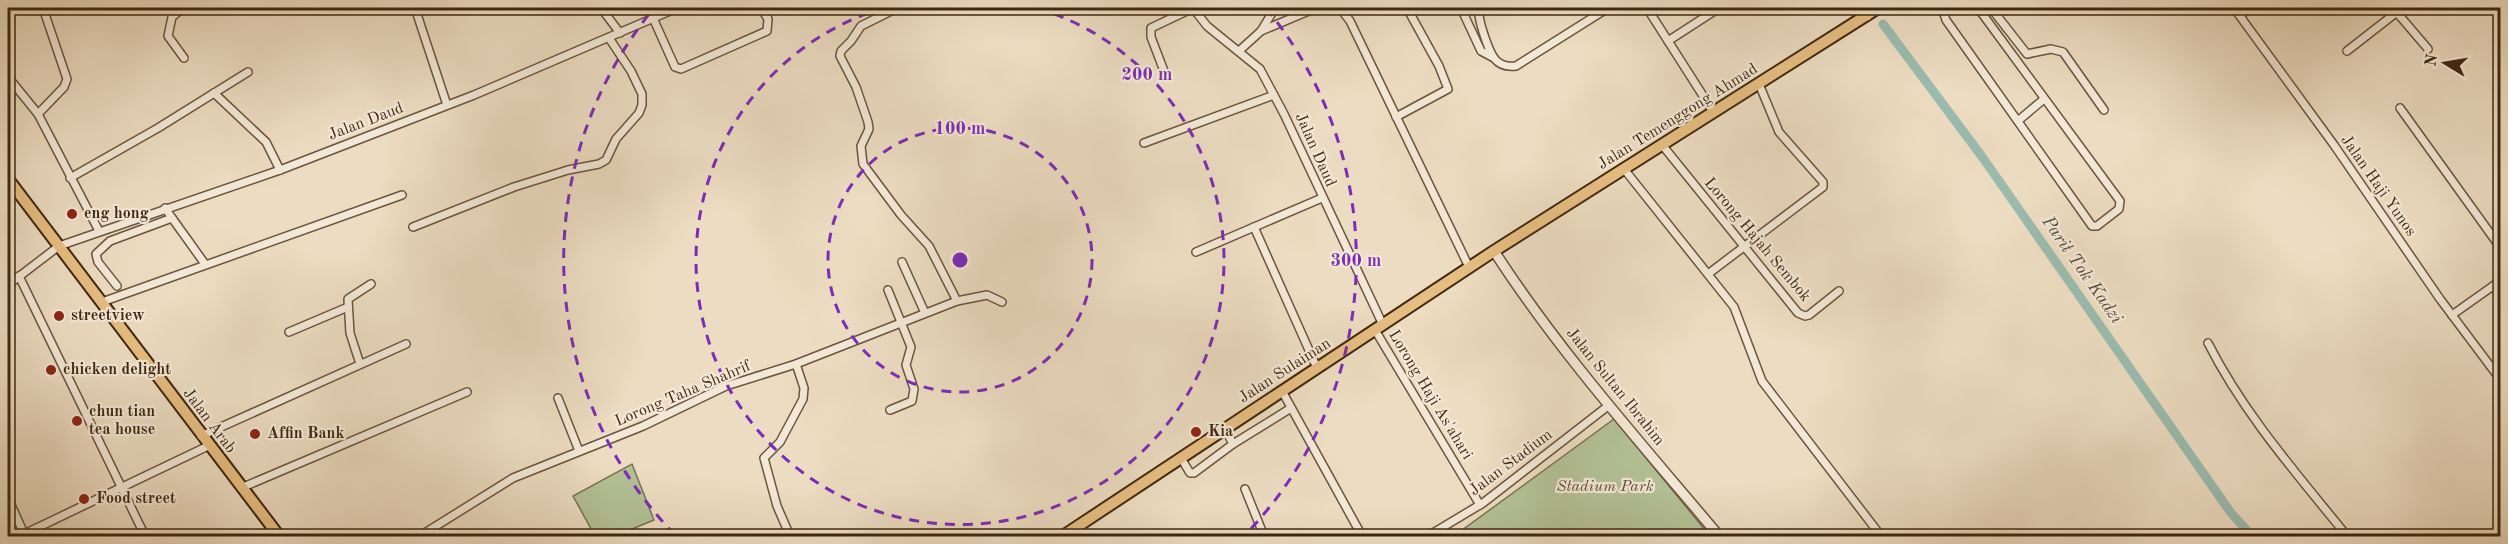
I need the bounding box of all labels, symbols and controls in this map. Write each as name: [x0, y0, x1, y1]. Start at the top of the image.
north arrow: [2415, 33, 2475, 93]
text: N: [2423, 52, 2441, 68]
street label: Jalan Temenggong Ahmad: [1595, 61, 1761, 173]
text: 200 m: [1122, 66, 1172, 84]
street label: Jalan Daud: [326, 100, 406, 144]
street label: Jalan Daud: [1292, 111, 1338, 189]
text: 100 m: [935, 120, 985, 138]
street label: Jalan Haji Yunos: [2337, 132, 2419, 240]
street label: Lorong Hajah Sembok: [1701, 175, 1813, 305]
place label: eng hong: [84, 206, 149, 222]
marker: eng hong: [65, 207, 79, 221]
water label: Parit Tok Kadzi: [2038, 212, 2126, 327]
centre of rings: [950, 250, 970, 270]
text: 300 m: [1331, 252, 1381, 270]
place label: streetview: [71, 308, 145, 324]
marker: streetview: [52, 309, 66, 323]
street label: Jalan Sultan Ibrahim: [1563, 325, 1667, 449]
street label: Lorong Haji As'ahari: [1385, 328, 1475, 462]
street label: Jalan Sulaiman: [1236, 335, 1334, 407]
street label: Lorong Taha Shahrif: [613, 358, 754, 430]
place label: chicken delight: [63, 362, 171, 378]
marker: chicken delight: [44, 363, 58, 377]
street label: Jalan Arab: [180, 386, 238, 456]
place label: chun tian tea house: [89, 404, 155, 438]
marker: chun tian tea house: [70, 414, 84, 428]
place label: Kia: [1208, 424, 1233, 440]
marker: Kia: [1189, 425, 1203, 439]
place label: Affin Bank: [267, 426, 344, 442]
marker: Affin Bank: [248, 427, 262, 441]
street label: Jalan Stadium: [1467, 427, 1556, 499]
park label: Stadium Park: [1556, 479, 1654, 495]
place label: Food street: [96, 491, 176, 507]
marker: Food street: [77, 492, 91, 506]

